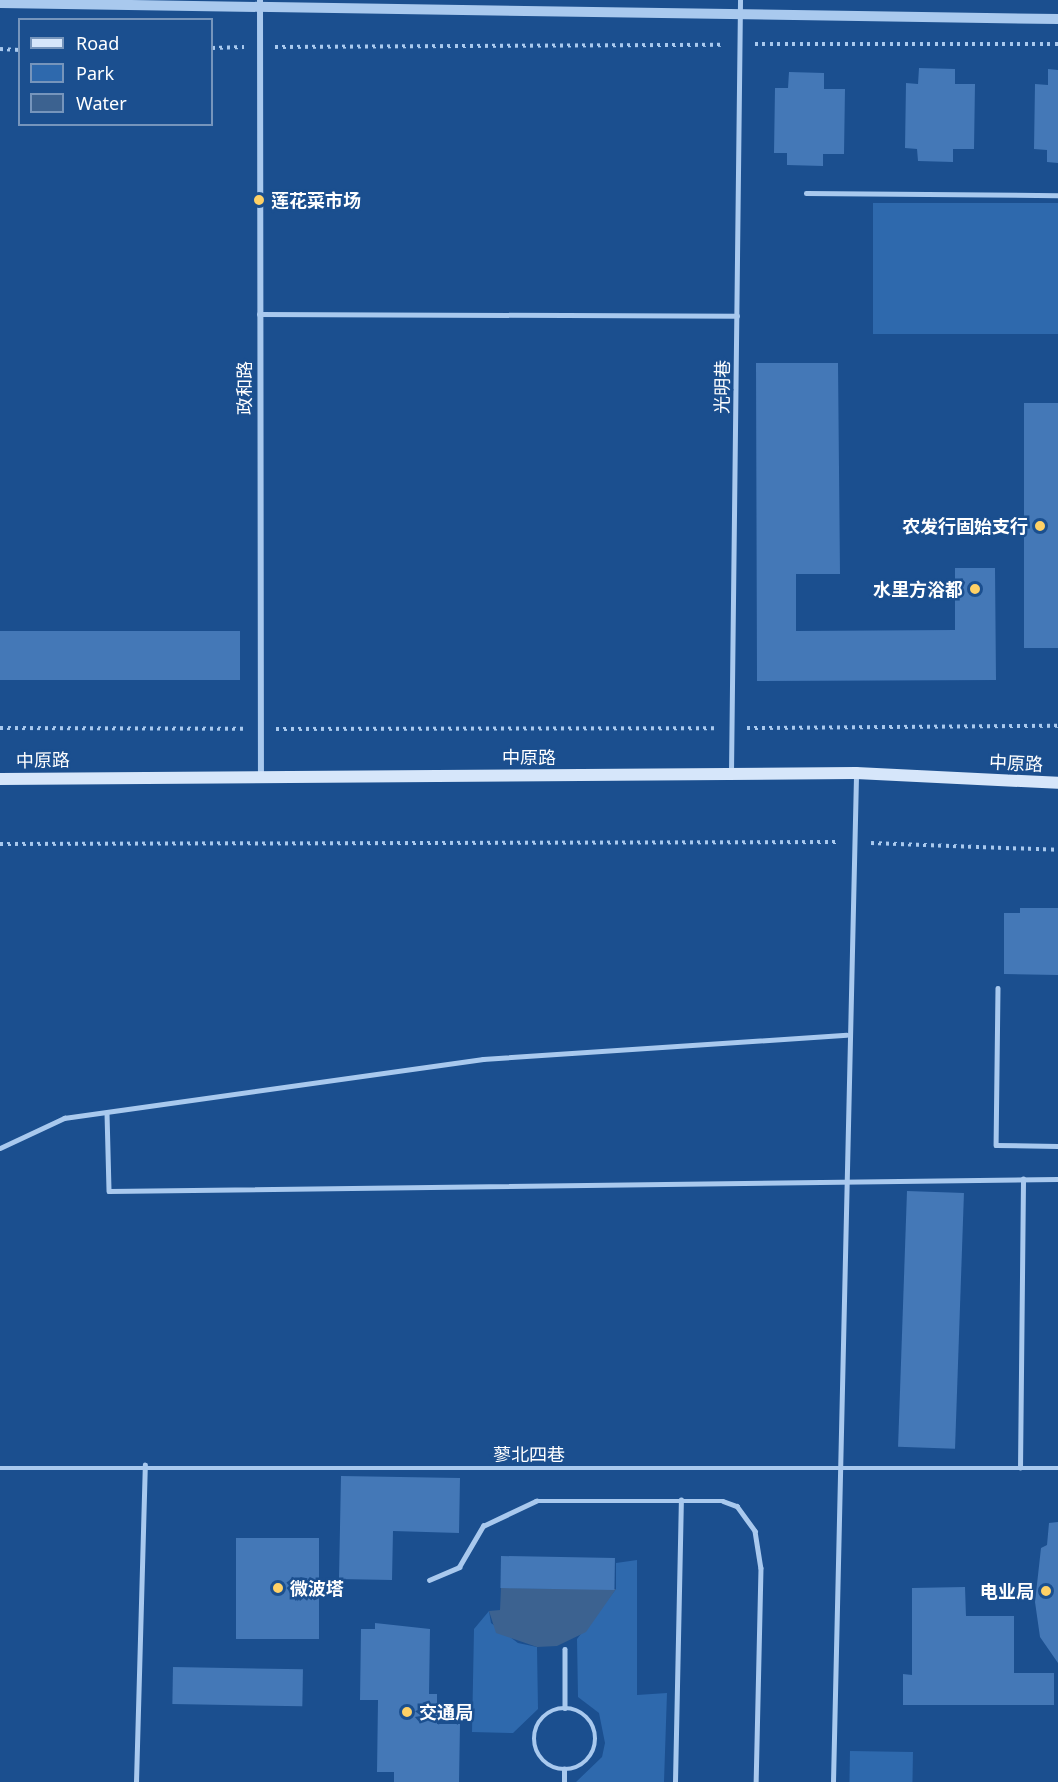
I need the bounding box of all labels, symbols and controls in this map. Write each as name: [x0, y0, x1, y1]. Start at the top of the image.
legend: [18, 18, 213, 126]
text: Road: [76, 31, 119, 55]
text: Park: [76, 61, 114, 85]
text: Water: [76, 91, 127, 115]
place label: 莲花菜市场: [271, 189, 361, 211]
marker: 莲花菜市场: [252, 193, 266, 207]
street label: 光明巷: [711, 360, 733, 414]
street label: 政和路: [233, 361, 255, 415]
place label: 农发行固始支行: [902, 515, 1028, 537]
marker: 农发行固始支行: [1033, 519, 1047, 533]
place label: 水里方浴都: [873, 578, 963, 600]
marker: 水里方浴都: [968, 582, 982, 596]
street label: 中原路: [502, 746, 556, 768]
street label: 中原路: [16, 749, 70, 771]
street label: 中原路: [988, 751, 1044, 775]
street label: 蓼北四巷: [493, 1443, 565, 1465]
place label: 微波塔: [290, 1577, 344, 1599]
place label: 电业局: [980, 1580, 1034, 1602]
marker: 微波塔: [271, 1581, 285, 1595]
marker: 电业局: [1039, 1584, 1053, 1598]
place label: 交通局: [419, 1701, 473, 1723]
marker: 交通局: [400, 1705, 414, 1719]

